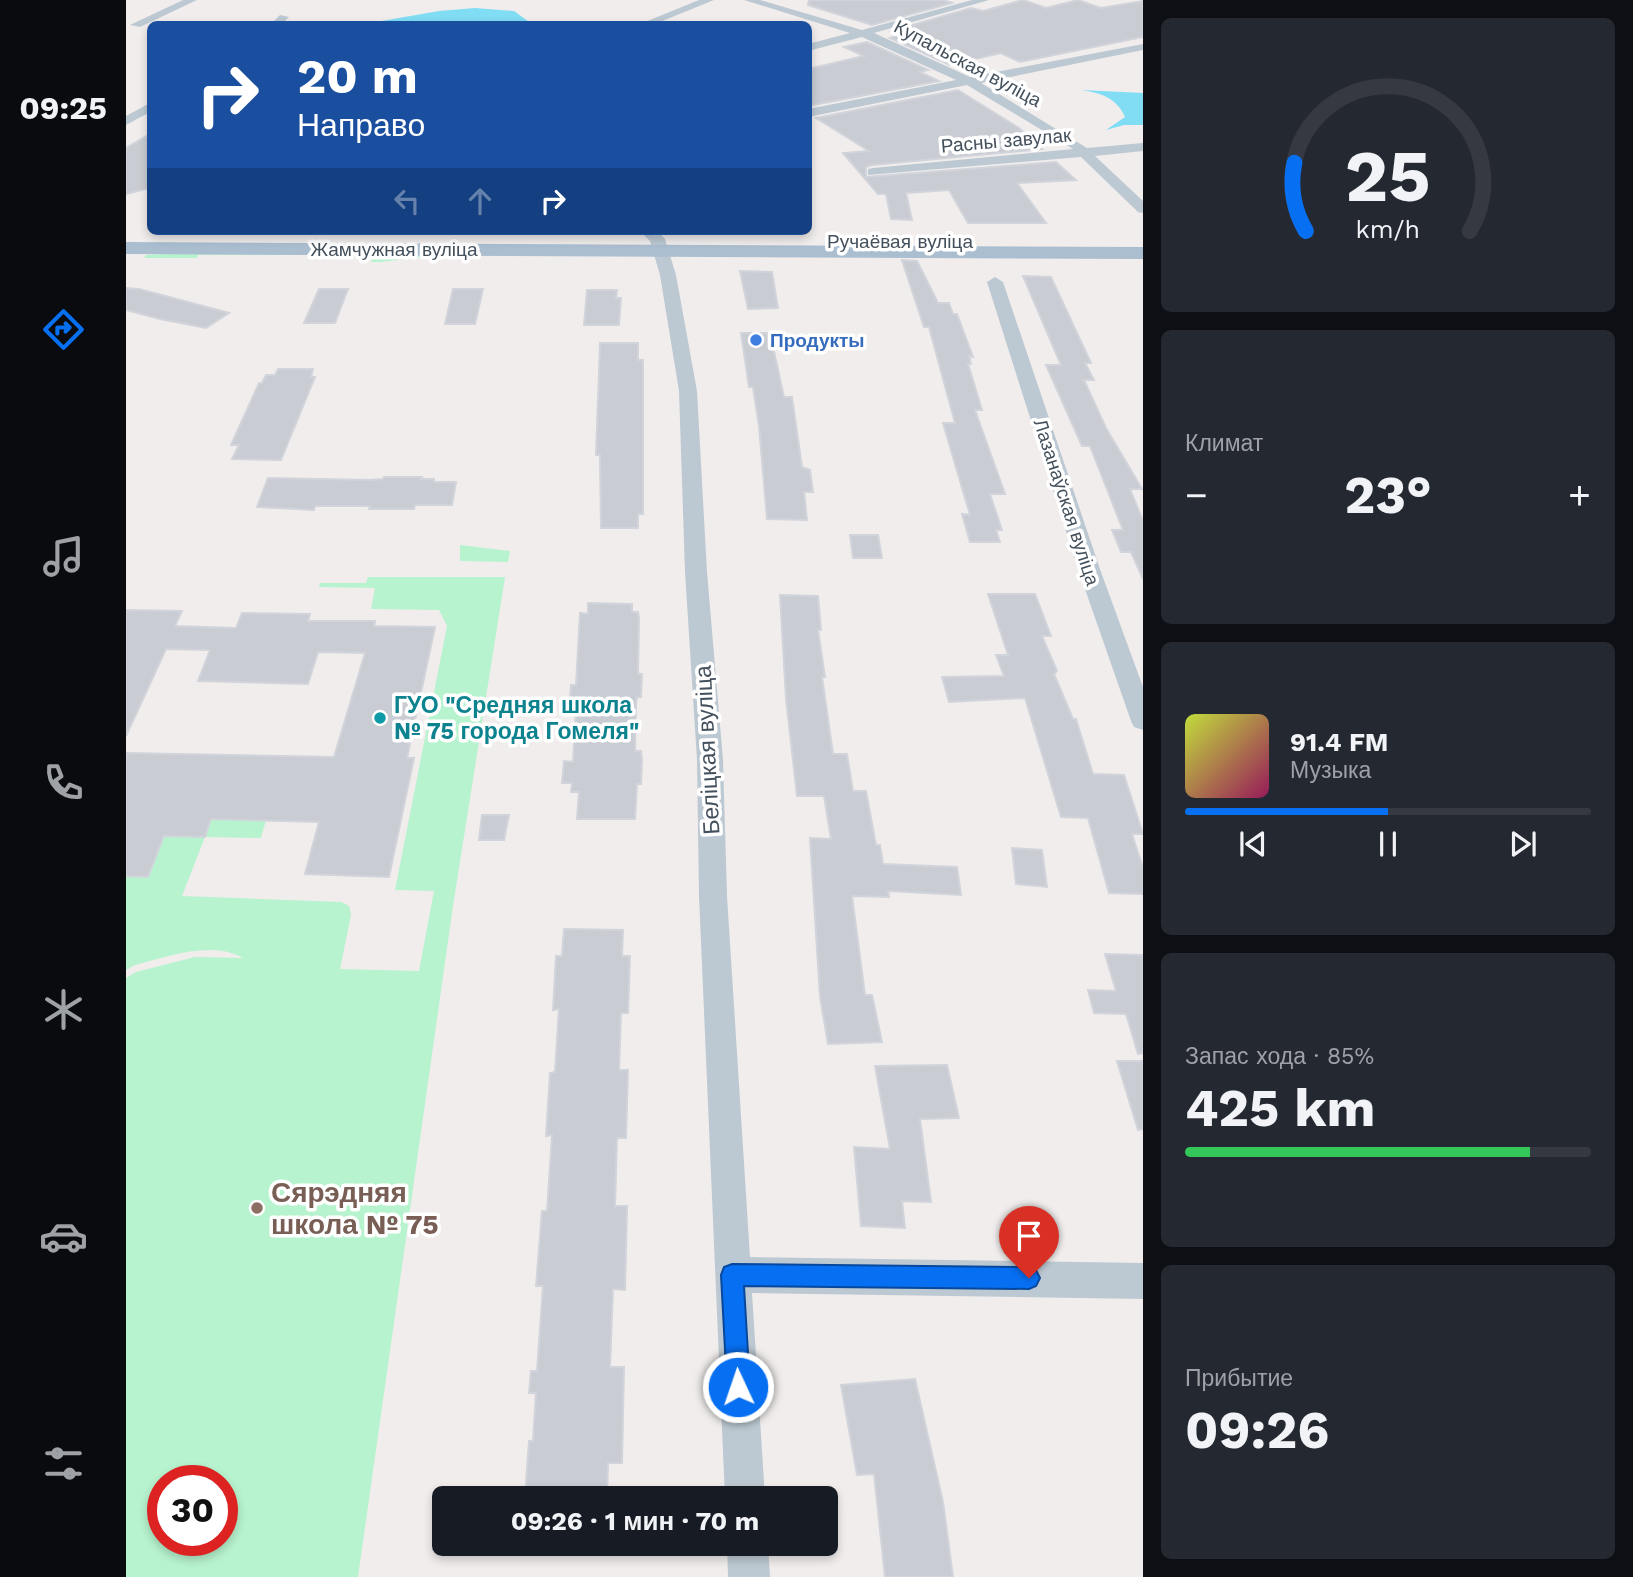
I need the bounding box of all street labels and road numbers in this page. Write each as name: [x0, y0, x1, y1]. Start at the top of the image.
street label: Купальская вуліца: [890, 15, 1046, 112]
street label: Расны завулак: [940, 123, 1073, 158]
street label: Ручаёвая вуліца: [827, 230, 973, 253]
street label: Жамчужная вуліца: [310, 238, 478, 261]
street label: Лазанаўская вуліца: [1029, 416, 1104, 589]
street label: Беліцкая вуліца: [690, 664, 725, 835]

